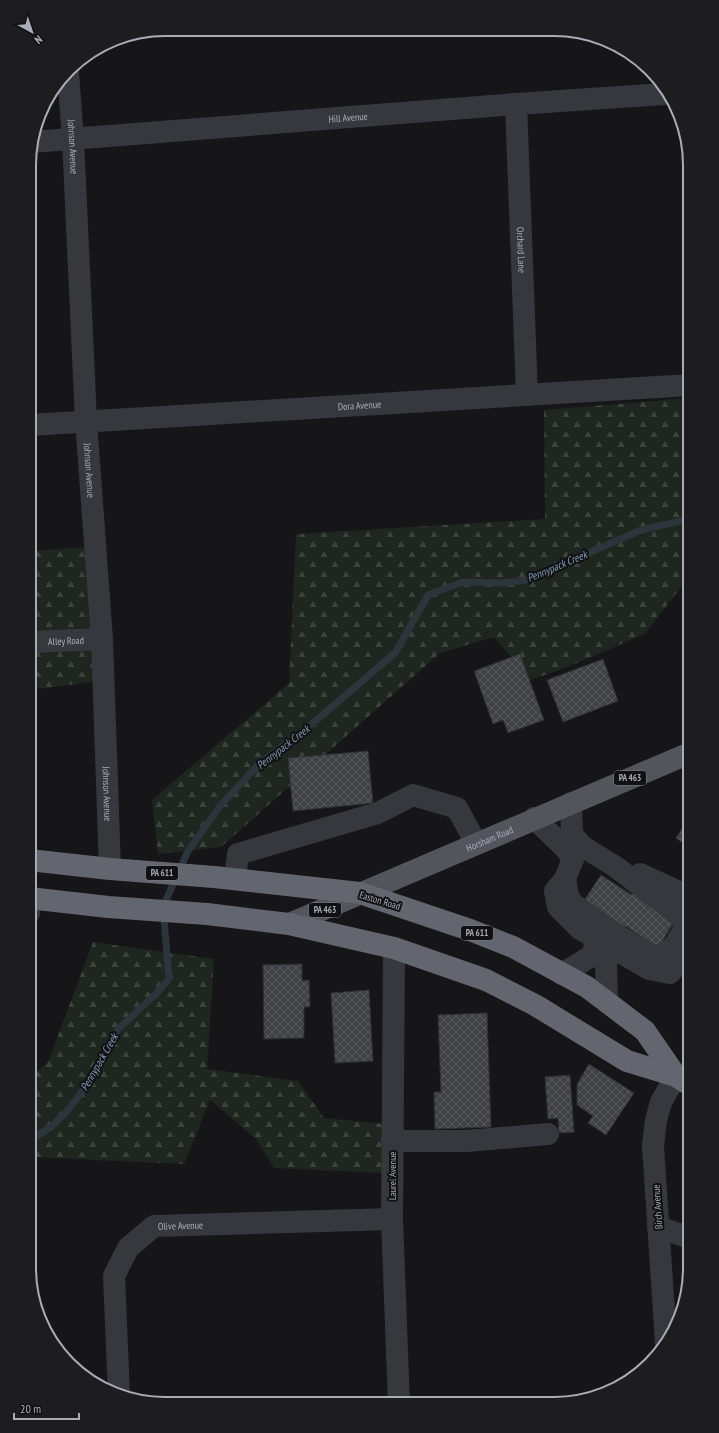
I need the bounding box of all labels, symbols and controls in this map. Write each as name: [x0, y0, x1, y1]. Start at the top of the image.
north arrow: [12, 12, 52, 52]
text: N: [32, 32, 45, 47]
street label: Hill Avenue: [328, 110, 368, 126]
street label: Johnson Avenue: [64, 118, 81, 175]
street label: Orchard Lane: [514, 227, 528, 273]
street label: Dora Avenue: [337, 398, 382, 413]
street label: Johnson Avenue: [81, 442, 98, 498]
water label: Pennypack Creek: [525, 546, 591, 585]
street label: Alley Road: [48, 634, 84, 648]
water label: Pennypack Creek: [254, 721, 314, 772]
street label: Johnson Avenue: [99, 765, 114, 821]
road number: PA 463: [614, 771, 646, 785]
street label: Horsham Road: [464, 823, 515, 855]
road number: PA 611: [146, 866, 178, 880]
street label: Easton Road: [358, 888, 402, 913]
road number: PA 463: [309, 903, 341, 917]
road number: PA 611: [461, 926, 493, 940]
water label: Pennypack Creek: [77, 1029, 122, 1093]
street label: Laurel Avenue: [386, 1152, 399, 1200]
street label: Birch Avenue: [649, 1184, 666, 1230]
street label: Olive Avenue: [158, 1219, 203, 1233]
scale bar: [14, 1395, 79, 1421]
text: 20 m: [20, 1401, 41, 1416]

